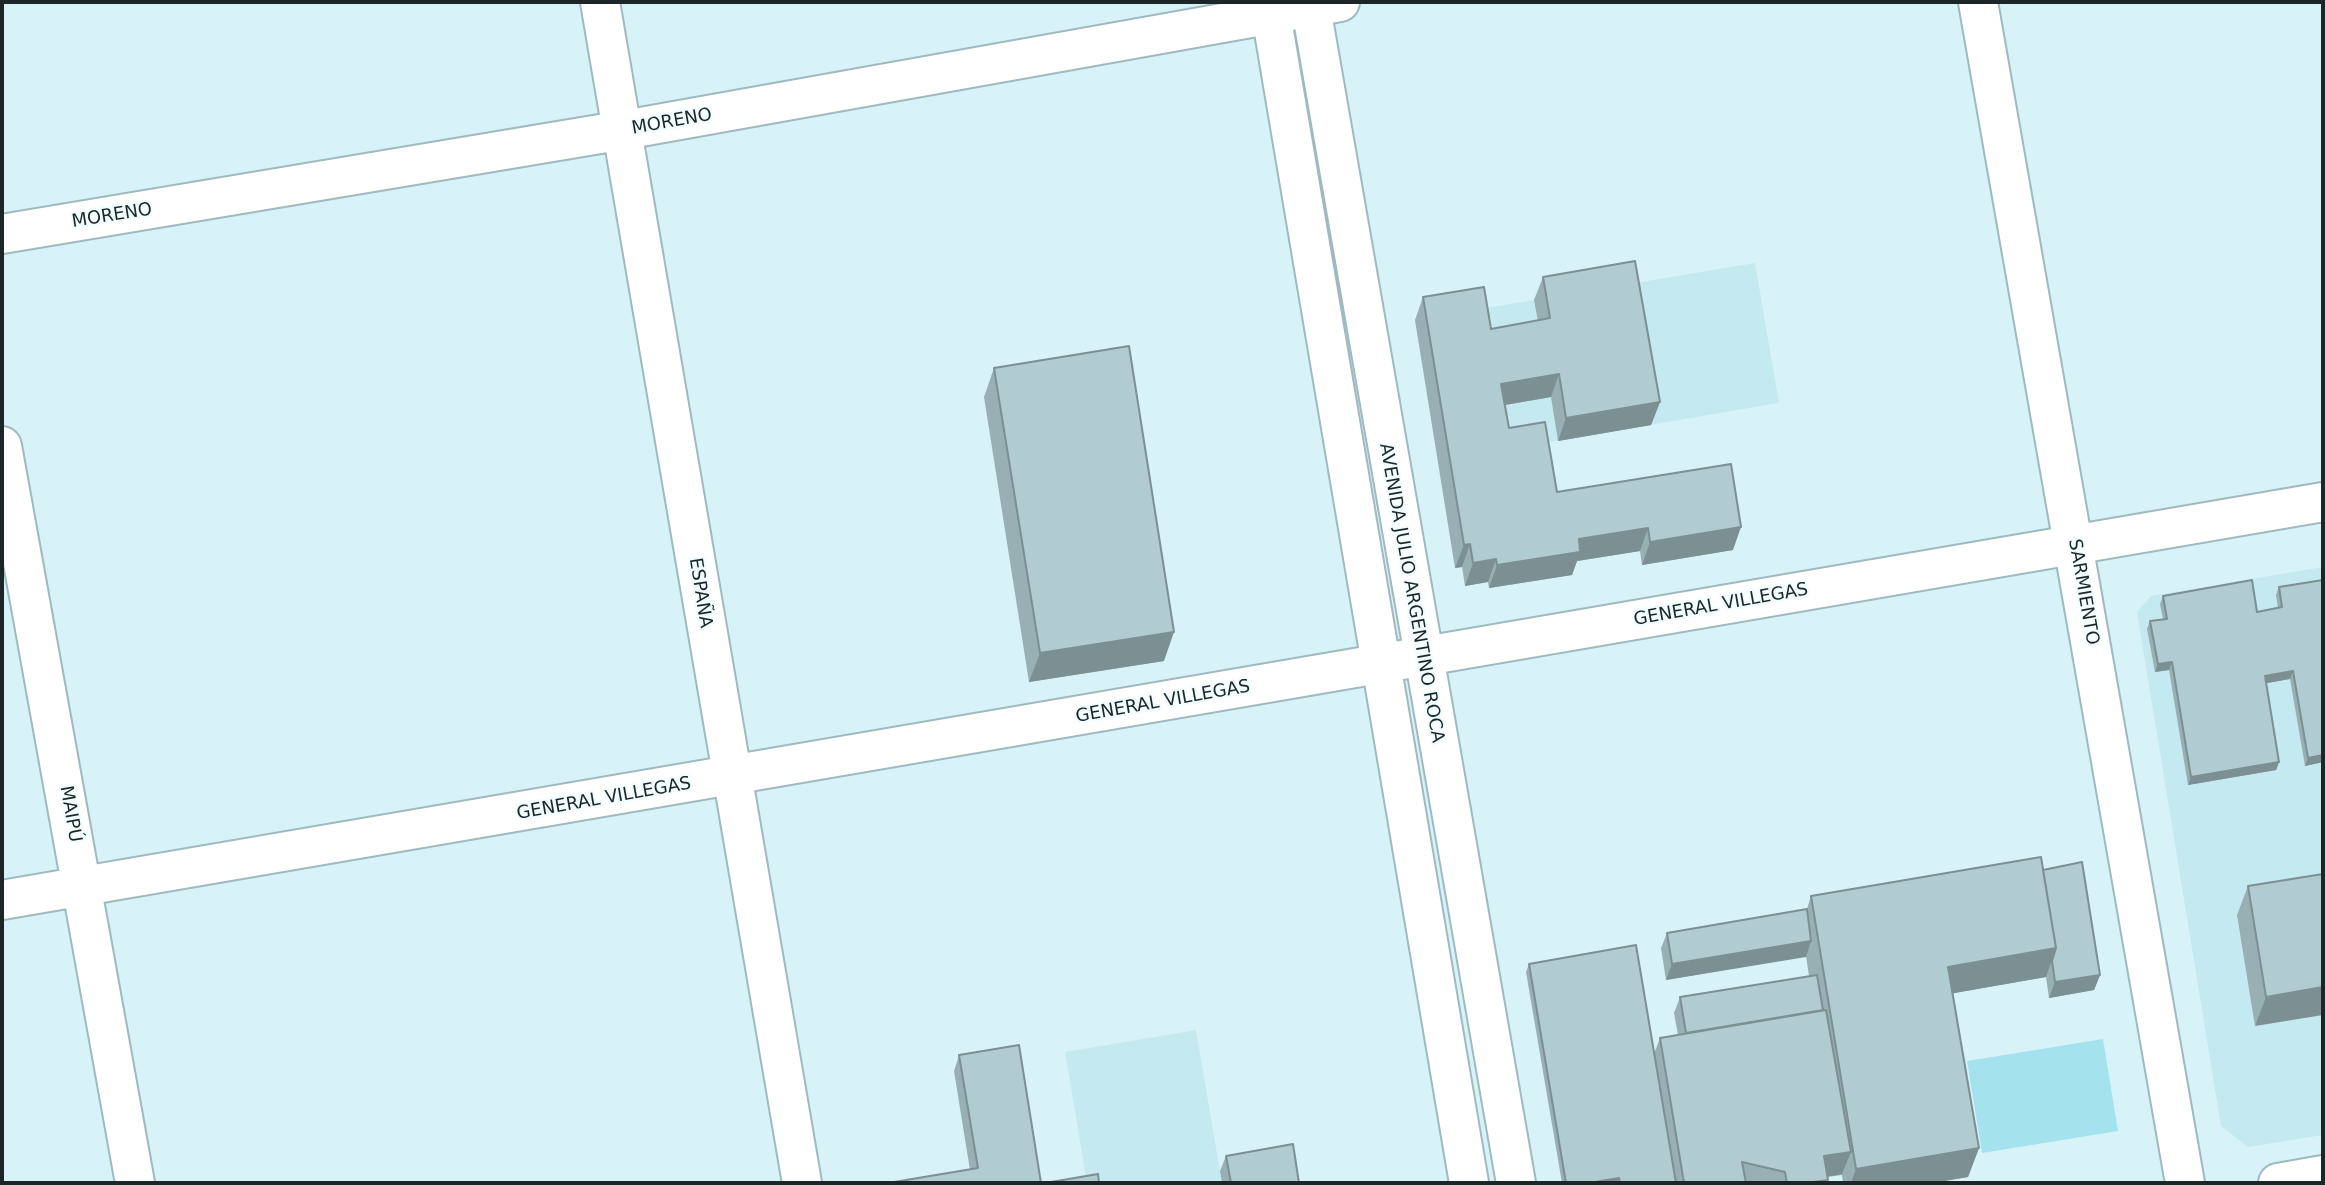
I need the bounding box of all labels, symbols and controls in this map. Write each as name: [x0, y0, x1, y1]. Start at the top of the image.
street label: MORENO: [630, 104, 714, 140]
street label: MORENO: [70, 199, 154, 233]
street label: AVENIDA JULIO ARGENTINO ROCA: [1374, 442, 1448, 744]
street label: SARMIENTO: [2063, 537, 2103, 647]
street label: ESPAÑA: [684, 556, 716, 630]
street label: GENERAL VILLEGAS: [1632, 579, 1810, 631]
street label: GENERAL VILLEGAS: [1074, 676, 1252, 728]
street label: GENERAL VILLEGAS: [515, 773, 693, 825]
street label: MAIPÚ: [54, 784, 86, 844]

